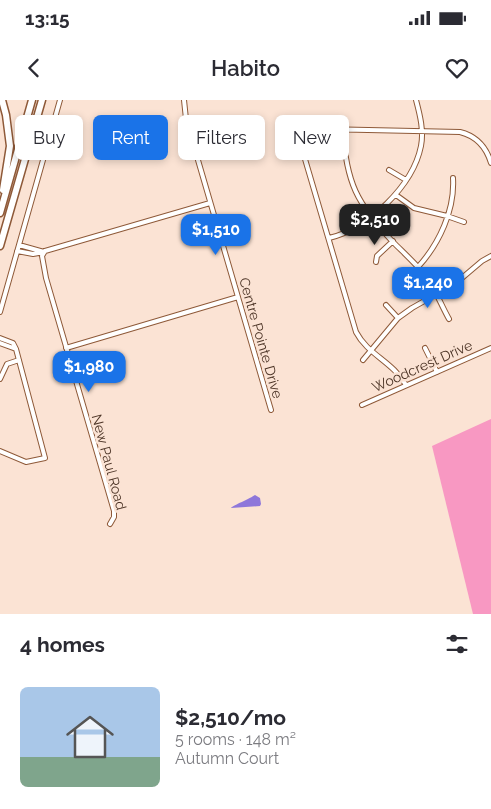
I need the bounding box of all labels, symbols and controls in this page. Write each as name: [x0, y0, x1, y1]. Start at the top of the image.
text: 13:15: [25, 7, 70, 29]
icon: back: [20, 54, 48, 82]
icon: heart: [443, 54, 471, 82]
text: Habito: [211, 55, 280, 81]
chip: Buy: [15, 115, 83, 160]
chip: Rent: [93, 115, 168, 160]
chip: Filters: [178, 115, 265, 160]
chip: New: [275, 115, 349, 160]
pin: $2,510: [334, 204, 416, 246]
text: $2,510: [350, 210, 400, 229]
pin: $1,510: [175, 214, 257, 256]
text: $1,510: [192, 220, 240, 239]
pin: $1,240: [387, 266, 469, 309]
text: $1,240: [403, 273, 453, 292]
street label: Centre Pointe Drive: [236, 276, 286, 400]
street label: Woodcrest Drive: [369, 337, 475, 395]
pin: $1,980: [48, 350, 130, 393]
text: $1,980: [64, 357, 114, 376]
street label: New Paul Road: [89, 412, 129, 512]
icon: filters: [443, 630, 471, 658]
text: 4 homes: [20, 632, 105, 657]
text: $2,510/mo: [175, 705, 286, 730]
icon: home: [60, 707, 120, 767]
text: 5 rooms · 148 m²: [175, 730, 296, 749]
text: Autumn Court: [175, 749, 279, 768]

